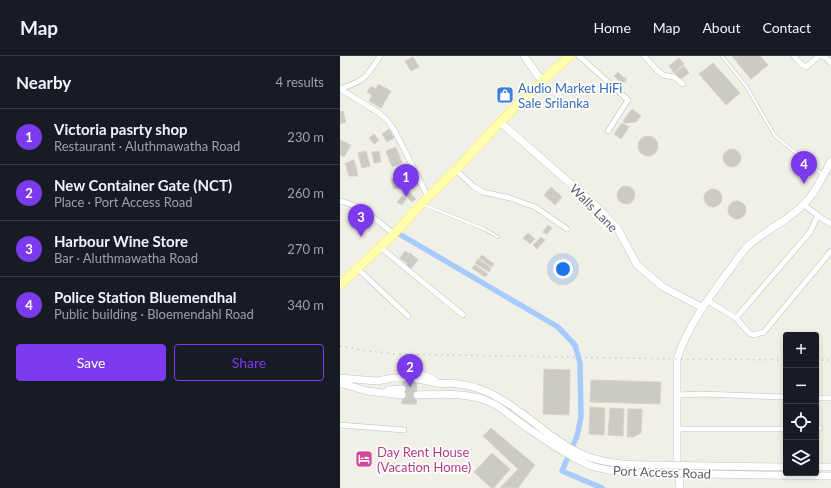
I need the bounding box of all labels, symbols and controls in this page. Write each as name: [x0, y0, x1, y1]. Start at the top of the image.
text: Map: [20, 16, 58, 39]
text: Home: [593, 19, 631, 36]
text: Map: [653, 19, 680, 36]
text: About: [702, 19, 740, 36]
text: Contact: [762, 19, 811, 36]
text: Nearby: [16, 72, 71, 93]
text: 4 results: [276, 74, 324, 90]
place label: Audio Market HiFi Sale Srilanka: [518, 80, 622, 111]
shop icon: Audio Market HiFi Sale Srilanka: [495, 85, 515, 105]
text: Victoria pasrty shop: [54, 120, 188, 138]
text: 1: [25, 129, 33, 145]
text: 230 m: [287, 129, 324, 145]
text: Restaurant · Aluthmawatha Road: [54, 138, 240, 154]
pin: 4: [791, 151, 817, 184]
pin: 1: [393, 164, 419, 197]
text: New Container Gate (NCT): [54, 176, 232, 194]
street label: Walls Lane: [567, 181, 622, 236]
text: 2: [25, 185, 33, 201]
text: 260 m: [287, 185, 324, 201]
text: Place · Port Access Road: [54, 194, 193, 210]
pin: 3: [348, 204, 374, 237]
text: Harbour Wine Store: [54, 232, 188, 250]
text: 3: [25, 241, 33, 257]
text: 270 m: [287, 241, 324, 257]
text: Bar · Aluthmawatha Road: [54, 250, 198, 266]
your location: [553, 259, 573, 279]
text: Police Station Bluemendhal: [54, 288, 237, 306]
text: 4: [25, 297, 33, 313]
text: 340 m: [287, 297, 324, 313]
text: Public building · Bloemendahl Road: [54, 306, 254, 322]
map controls: [783, 332, 819, 476]
button: +: [783, 332, 819, 368]
button: Save: [16, 344, 166, 381]
button: Share: [174, 344, 324, 381]
pin: 2: [397, 354, 423, 387]
button: −: [783, 368, 819, 404]
button: locate: [783, 404, 819, 440]
button: layers: [783, 440, 819, 476]
place label: Day Rent House (Vacation Home): [377, 444, 471, 475]
hotel icon: Day Rent House (Vacation Home): [354, 449, 374, 469]
street label: Port Access Road: [613, 462, 711, 482]

